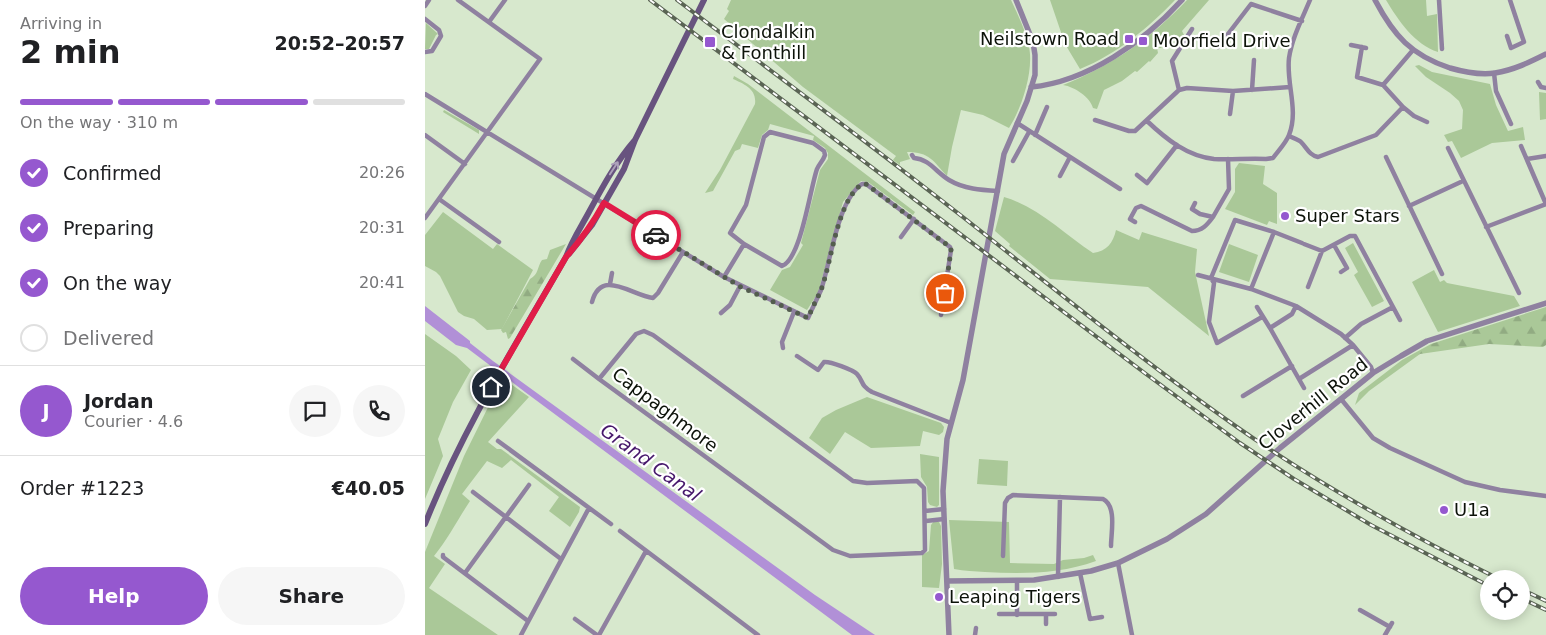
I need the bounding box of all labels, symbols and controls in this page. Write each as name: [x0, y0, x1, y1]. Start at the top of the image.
text: Arriving in: [20, 14, 102, 33]
place label: Clondalkin & Fonthill: [721, 21, 815, 63]
place label: Neilstown Road: [980, 28, 1119, 49]
place label: Moorfield Drive: [1153, 30, 1291, 51]
text: 20:52–20:57: [275, 32, 405, 54]
text: 2 min: [20, 33, 121, 71]
marker: Neilstown Road: [1123, 33, 1135, 45]
marker: Clondalkin & Fonthill: [703, 35, 717, 49]
marker: Moorfield Drive: [1137, 35, 1149, 47]
text: On the way · 310 m: [20, 113, 178, 132]
icon: check: [20, 159, 48, 187]
one-way arrow: [608, 161, 619, 175]
text: Confirmed: [63, 162, 162, 184]
text: 20:26: [359, 163, 405, 182]
place label: Super Stars: [1295, 205, 1400, 226]
courier: [631, 210, 681, 260]
marker: Super Stars: [1279, 210, 1291, 222]
icon: check: [20, 214, 48, 242]
text: Preparing: [63, 217, 154, 239]
text: 20:31: [359, 218, 405, 237]
icon: car: [642, 221, 670, 249]
icon: check: [20, 269, 48, 297]
text: On the way: [63, 272, 172, 294]
pin: [924, 272, 966, 314]
text: 20:41: [359, 273, 405, 292]
icon: bag: [931, 279, 959, 307]
text: Delivered: [63, 327, 154, 349]
street label: Cloverhill Road: [1254, 353, 1372, 454]
street label: Cappaghmore: [608, 363, 722, 456]
pin: [470, 366, 512, 408]
icon: home: [477, 373, 505, 401]
button: chat: [289, 385, 341, 437]
button: phone: [353, 385, 405, 437]
text: Jordan: [84, 390, 153, 412]
text: J: [42, 400, 50, 422]
text: Courier · 4.6: [84, 412, 183, 431]
water label: Grand Canal: [597, 418, 706, 506]
text: Order #1223: [20, 477, 144, 499]
text: €40.05: [332, 477, 405, 499]
place label: U1a: [1454, 499, 1490, 520]
marker: U1a: [1438, 504, 1450, 516]
button: Help: [20, 567, 208, 625]
button: Share: [218, 567, 405, 625]
map controls: [1480, 570, 1530, 620]
button: locate: [1480, 570, 1530, 620]
place label: Leaping Tigers: [949, 586, 1081, 607]
marker: Leaping Tigers: [933, 591, 945, 603]

